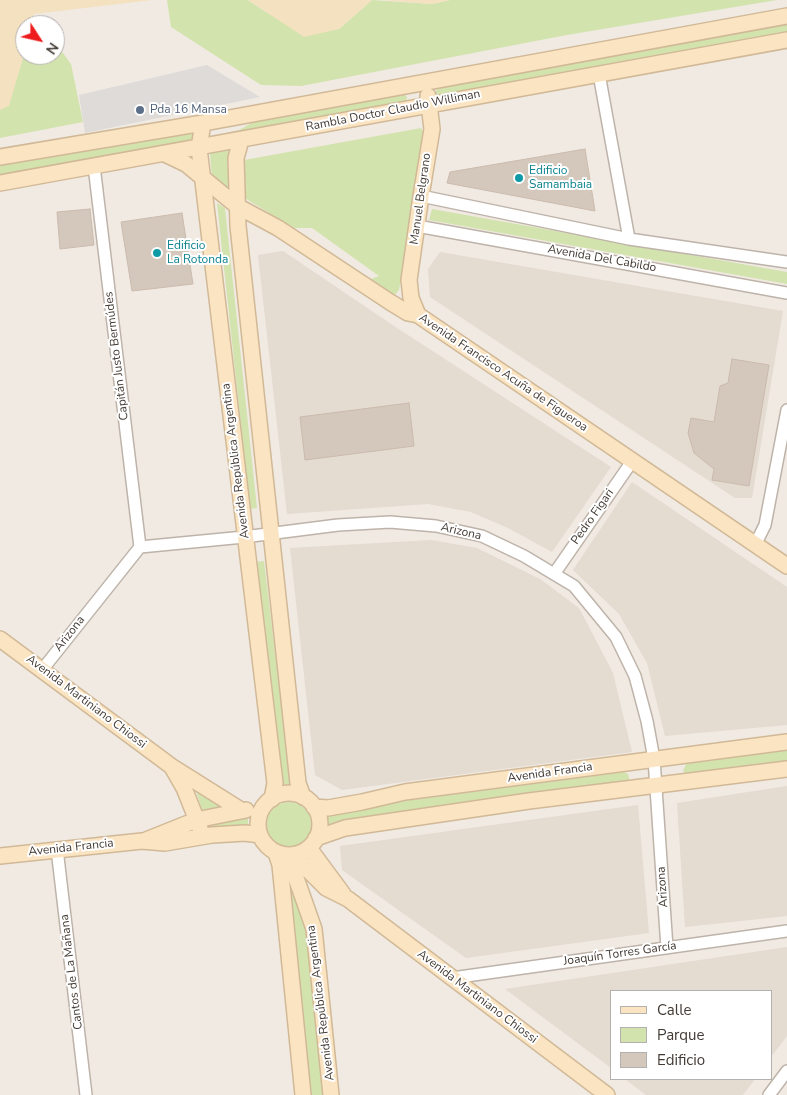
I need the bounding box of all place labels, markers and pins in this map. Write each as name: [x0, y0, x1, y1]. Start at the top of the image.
place label: Pda 16 Mansa: [150, 103, 227, 117]
marker: Pda 16 Mansa: [134, 104, 146, 116]
place label: Edificio Samambaia: [529, 164, 592, 192]
marker: Edificio Samambaia: [513, 172, 525, 184]
place label: Edificio La Rotonda: [167, 239, 228, 267]
marker: Edificio La Rotonda: [151, 247, 163, 259]

